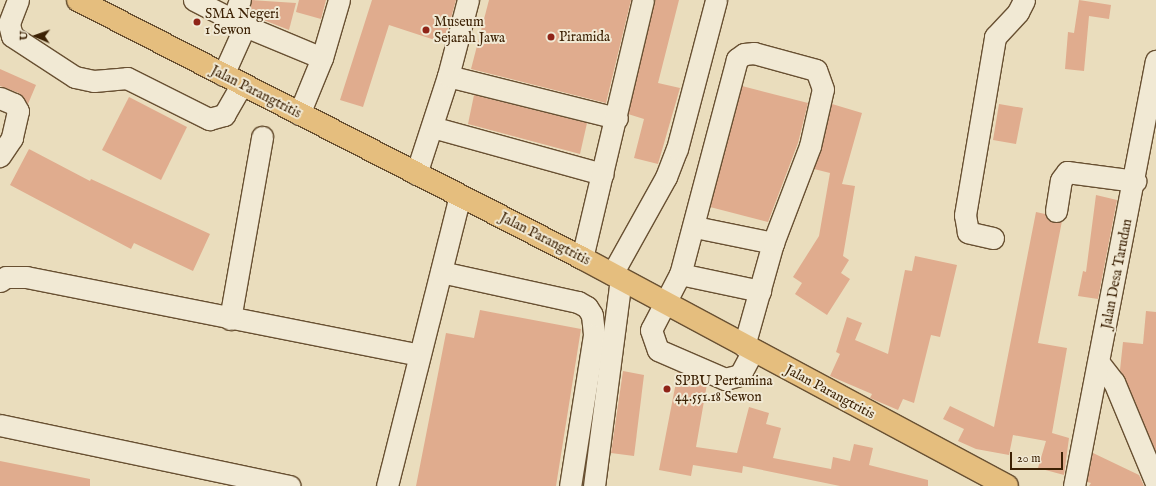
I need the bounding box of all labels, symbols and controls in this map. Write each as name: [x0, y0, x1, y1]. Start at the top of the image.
place label: SMA Negeri 1 Sewon: [205, 6, 279, 38]
place label: Museum Sejarah Jawa: [434, 14, 505, 46]
north arrow: [16, 16, 56, 56]
marker: SMA Negeri 1 Sewon: [192, 17, 202, 27]
marker: Museum Sejarah Jawa: [421, 25, 431, 35]
place label: Piramida: [559, 29, 610, 45]
text: U: [17, 31, 31, 40]
marker: Piramida: [546, 32, 556, 42]
street label: Jalan Parangtritis: [208, 62, 304, 122]
street label: Jalan Parangtritis: [497, 209, 593, 269]
street label: Jalan Desa Tarudan: [1098, 217, 1136, 331]
street label: Jalan Parangtritis: [782, 361, 878, 423]
place label: SPBU Pertamina 44.551.18 Sewon: [675, 373, 773, 406]
marker: SPBU Pertamina 44.551.18 Sewon: [662, 384, 672, 394]
scale bar: [1012, 444, 1065, 470]
text: 20 m: [1017, 451, 1040, 466]

